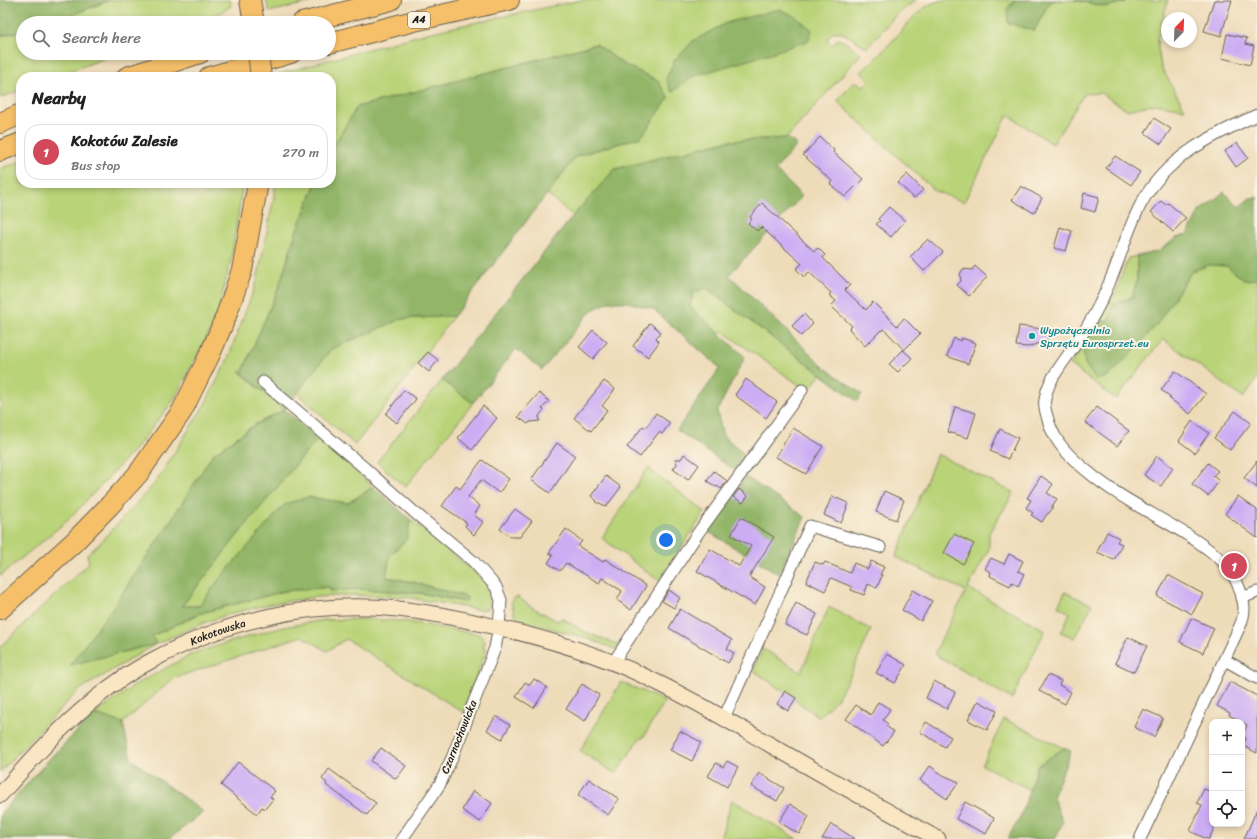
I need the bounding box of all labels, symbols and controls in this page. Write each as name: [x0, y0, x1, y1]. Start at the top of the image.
road number: A4: [408, 12, 430, 28]
north arrow: [1161, 12, 1197, 48]
search box: [16, 16, 336, 60]
text: Search here: [62, 25, 141, 51]
icon: search: [30, 27, 52, 49]
text: Nearby: [32, 83, 86, 113]
text: Kokotów Zalesie: [71, 128, 178, 154]
text: 1: [43, 141, 49, 164]
text: 270 m: [282, 141, 319, 164]
text: Bus stop: [71, 154, 120, 177]
place label: Wypożyczalnia Sprzętu Eurosprzet.eu: [1040, 321, 1149, 353]
marker: Wypożyczalnia Sprzętu Eurosprzet.eu: [1027, 331, 1037, 341]
your location: [656, 530, 676, 550]
pin: 1: [1221, 551, 1247, 581]
street label: Kokotowska: [187, 613, 248, 650]
street label: Czarnochowicka: [436, 697, 483, 777]
map controls: [1209, 719, 1245, 827]
button: +: [1209, 719, 1245, 755]
button: −: [1209, 755, 1245, 791]
button: locate: [1209, 791, 1245, 827]

